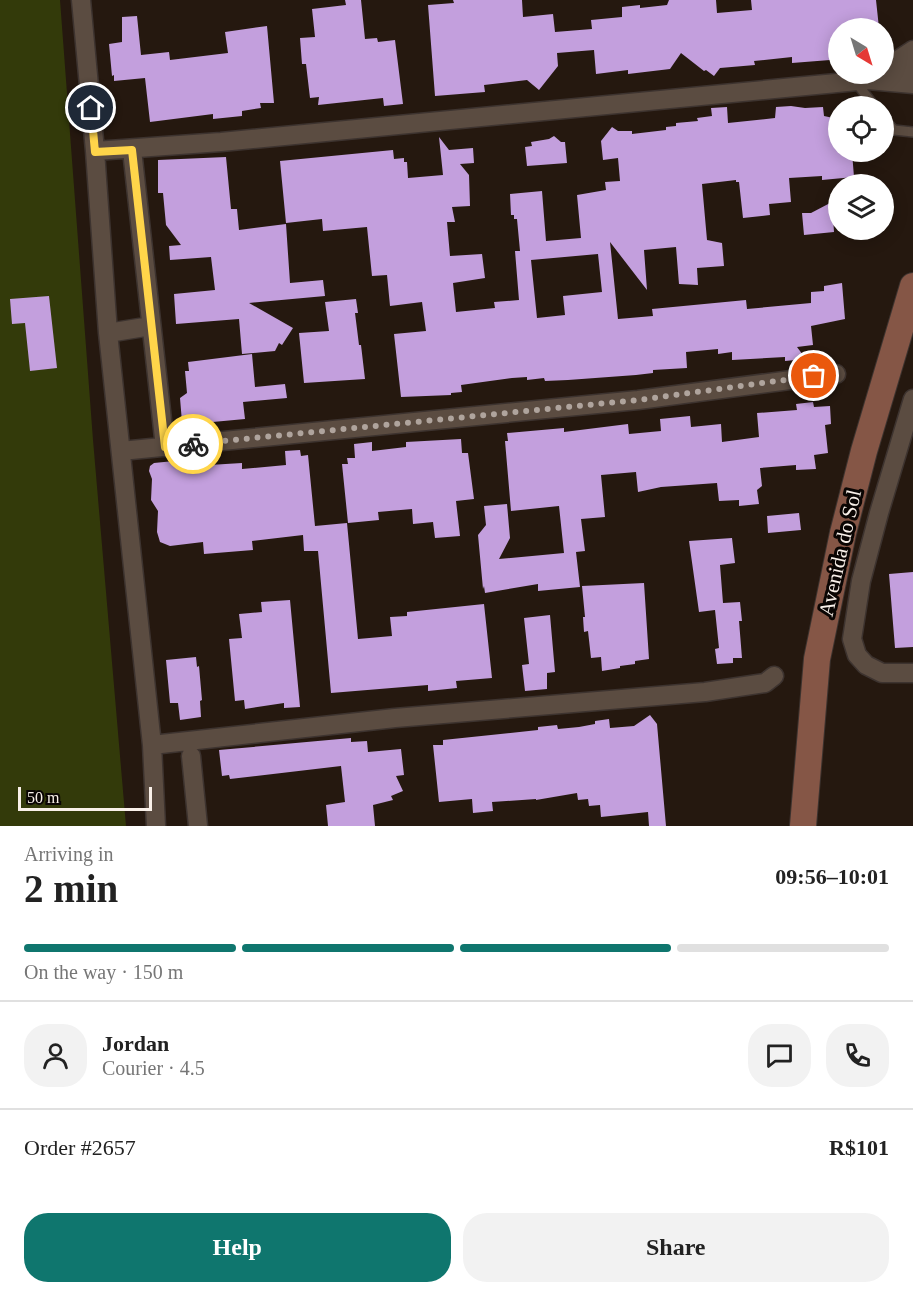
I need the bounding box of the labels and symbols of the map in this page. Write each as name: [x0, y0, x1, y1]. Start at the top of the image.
north arrow: [828, 18, 894, 84]
pin: [65, 82, 116, 133]
pin: [788, 350, 839, 401]
courier: [163, 414, 223, 474]
street label: Avenida do Sol: [814, 487, 866, 619]
scale bar: [18, 784, 152, 812]

